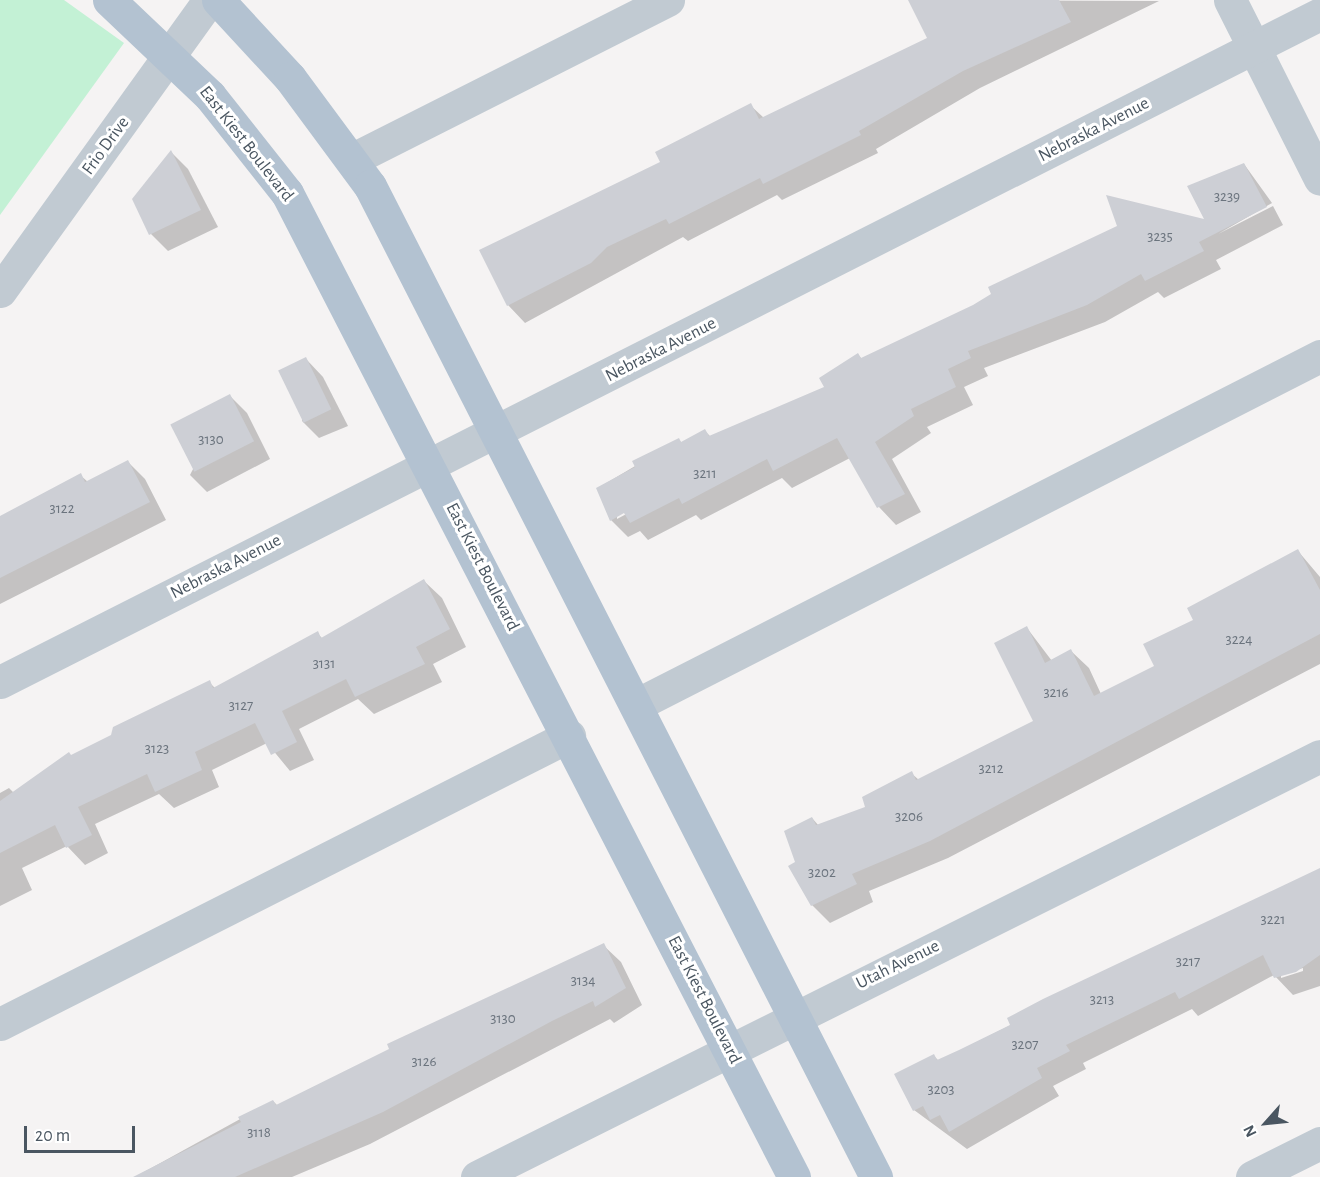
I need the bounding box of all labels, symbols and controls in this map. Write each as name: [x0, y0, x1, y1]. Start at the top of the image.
street label: East Kiest Boulevard: [194, 82, 298, 206]
street label: Nebraska Avenue: [1035, 93, 1153, 167]
street label: Frio Drive: [78, 113, 134, 179]
house number: 3239: [1214, 188, 1240, 206]
house number: 3235: [1147, 228, 1173, 246]
street label: Nebraska Avenue: [602, 313, 720, 387]
house number: 3130: [198, 431, 224, 449]
house number: 3211: [693, 465, 717, 483]
street label: East Kiest Boulevard: [440, 499, 524, 635]
house number: 3122: [50, 500, 74, 518]
street label: Nebraska Avenue: [167, 530, 285, 604]
house number: 3224: [1225, 631, 1253, 649]
house number: 3131: [313, 655, 335, 673]
house number: 3216: [1043, 684, 1069, 702]
house number: 3127: [229, 697, 253, 715]
house number: 3123: [145, 740, 169, 758]
house number: 3212: [979, 760, 1003, 778]
house number: 3206: [895, 808, 923, 826]
house number: 3202: [808, 864, 836, 882]
house number: 3221: [1261, 911, 1285, 929]
street label: East Kiest Boulevard: [662, 932, 746, 1068]
street label: Utah Avenue: [853, 936, 943, 994]
house number: 3217: [1176, 953, 1200, 971]
house number: 3134: [571, 972, 595, 990]
house number: 3213: [1090, 991, 1114, 1009]
house number: 3130: [490, 1010, 516, 1028]
house number: 3207: [1011, 1036, 1039, 1054]
house number: 3126: [411, 1053, 437, 1071]
house number: 3203: [927, 1081, 955, 1099]
north arrow: [1236, 1093, 1296, 1153]
scale bar: [27, 1114, 138, 1152]
text: N: [1240, 1123, 1260, 1140]
house number: 3118: [247, 1124, 271, 1142]
text: 20 m: [35, 1127, 70, 1145]

